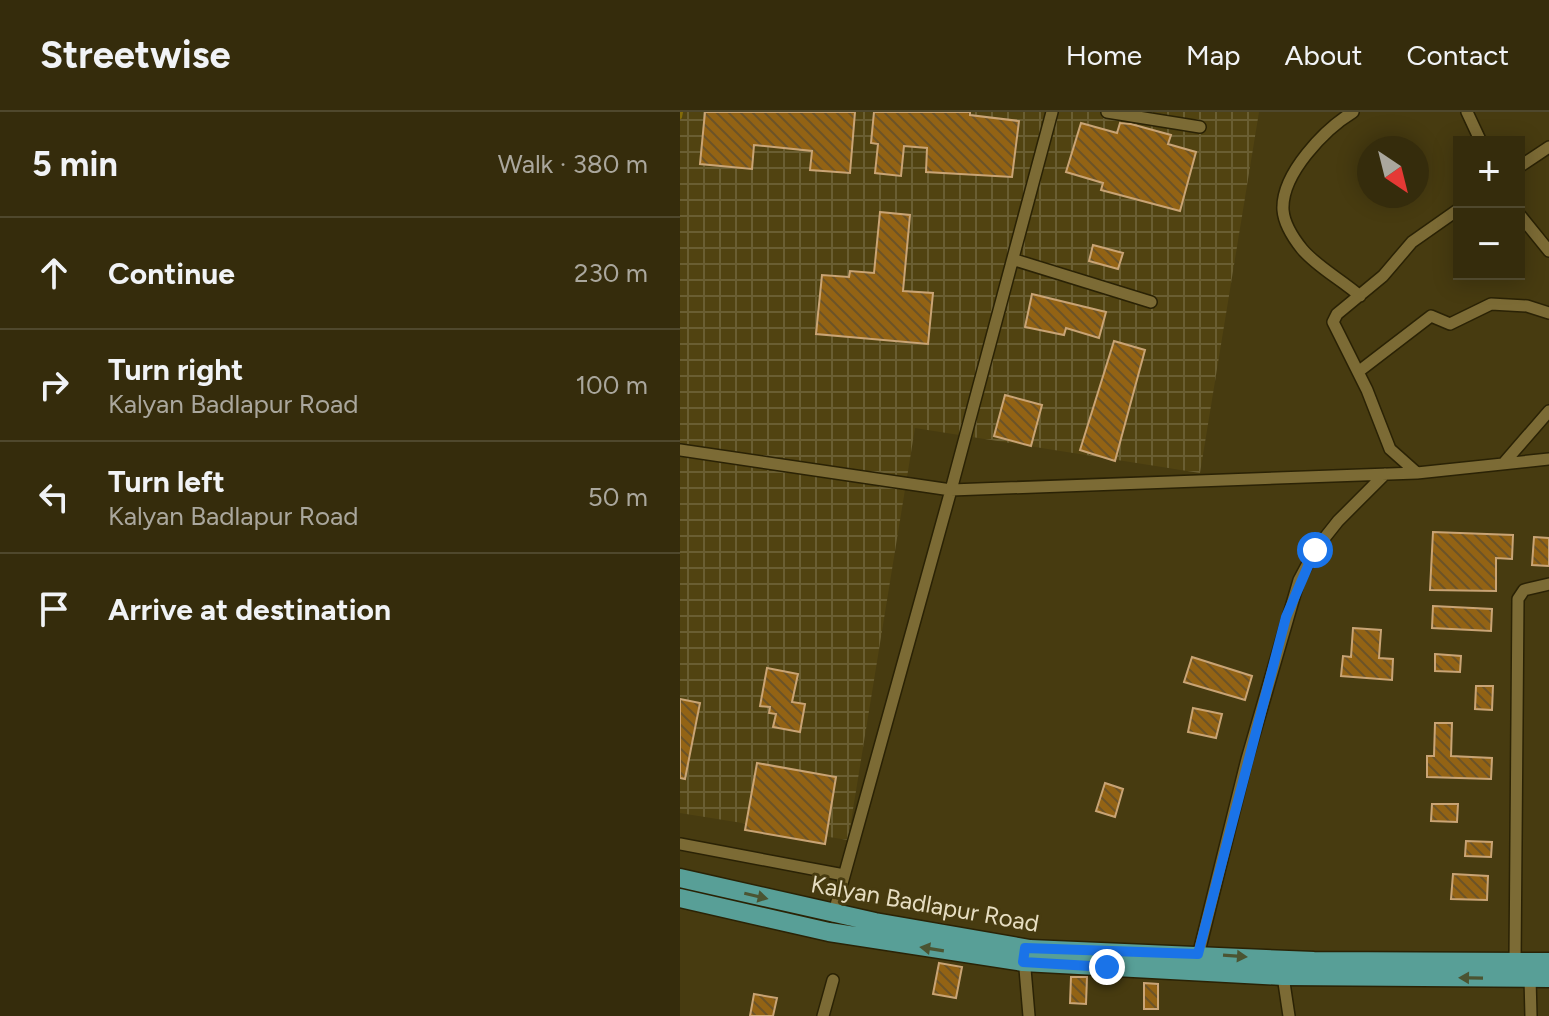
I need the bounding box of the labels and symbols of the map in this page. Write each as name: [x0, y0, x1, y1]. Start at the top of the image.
north arrow: [1357, 136, 1429, 208]
route start: [1297, 532, 1333, 568]
street label: Kalyan Badlapur Road: [809, 869, 1041, 938]
one-way arrow: [744, 890, 769, 902]
one-way arrow: [919, 943, 944, 955]
route end: [1089, 949, 1125, 985]
one-way arrow: [1223, 950, 1248, 963]
one-way arrow: [1458, 972, 1483, 984]

